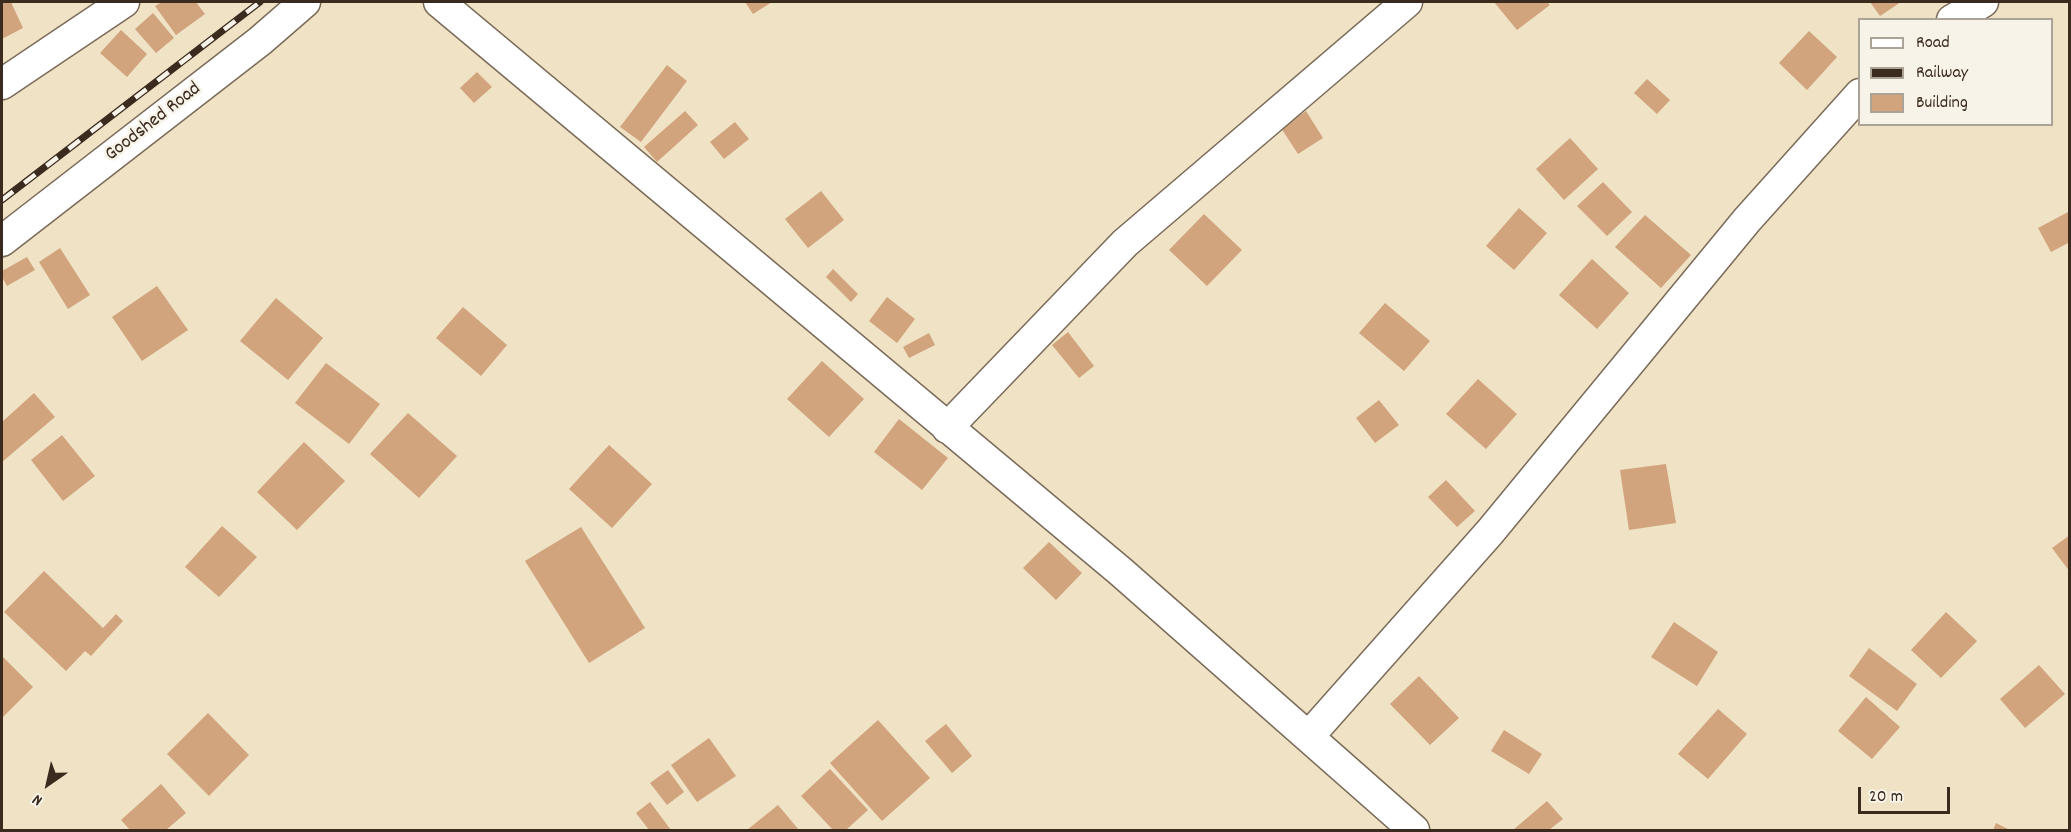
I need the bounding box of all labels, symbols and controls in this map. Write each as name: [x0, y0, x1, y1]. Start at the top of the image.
legend: [1858, 18, 2053, 126]
text: Road: [1916, 31, 1950, 56]
text: Railway: [1916, 61, 1968, 86]
street label: Goodshed Road: [101, 78, 207, 168]
text: Building: [1916, 91, 1968, 116]
north arrow: [18, 754, 78, 814]
scale bar: [1861, 775, 1952, 813]
text: 20 m: [1869, 785, 1903, 810]
text: N: [28, 788, 47, 811]

